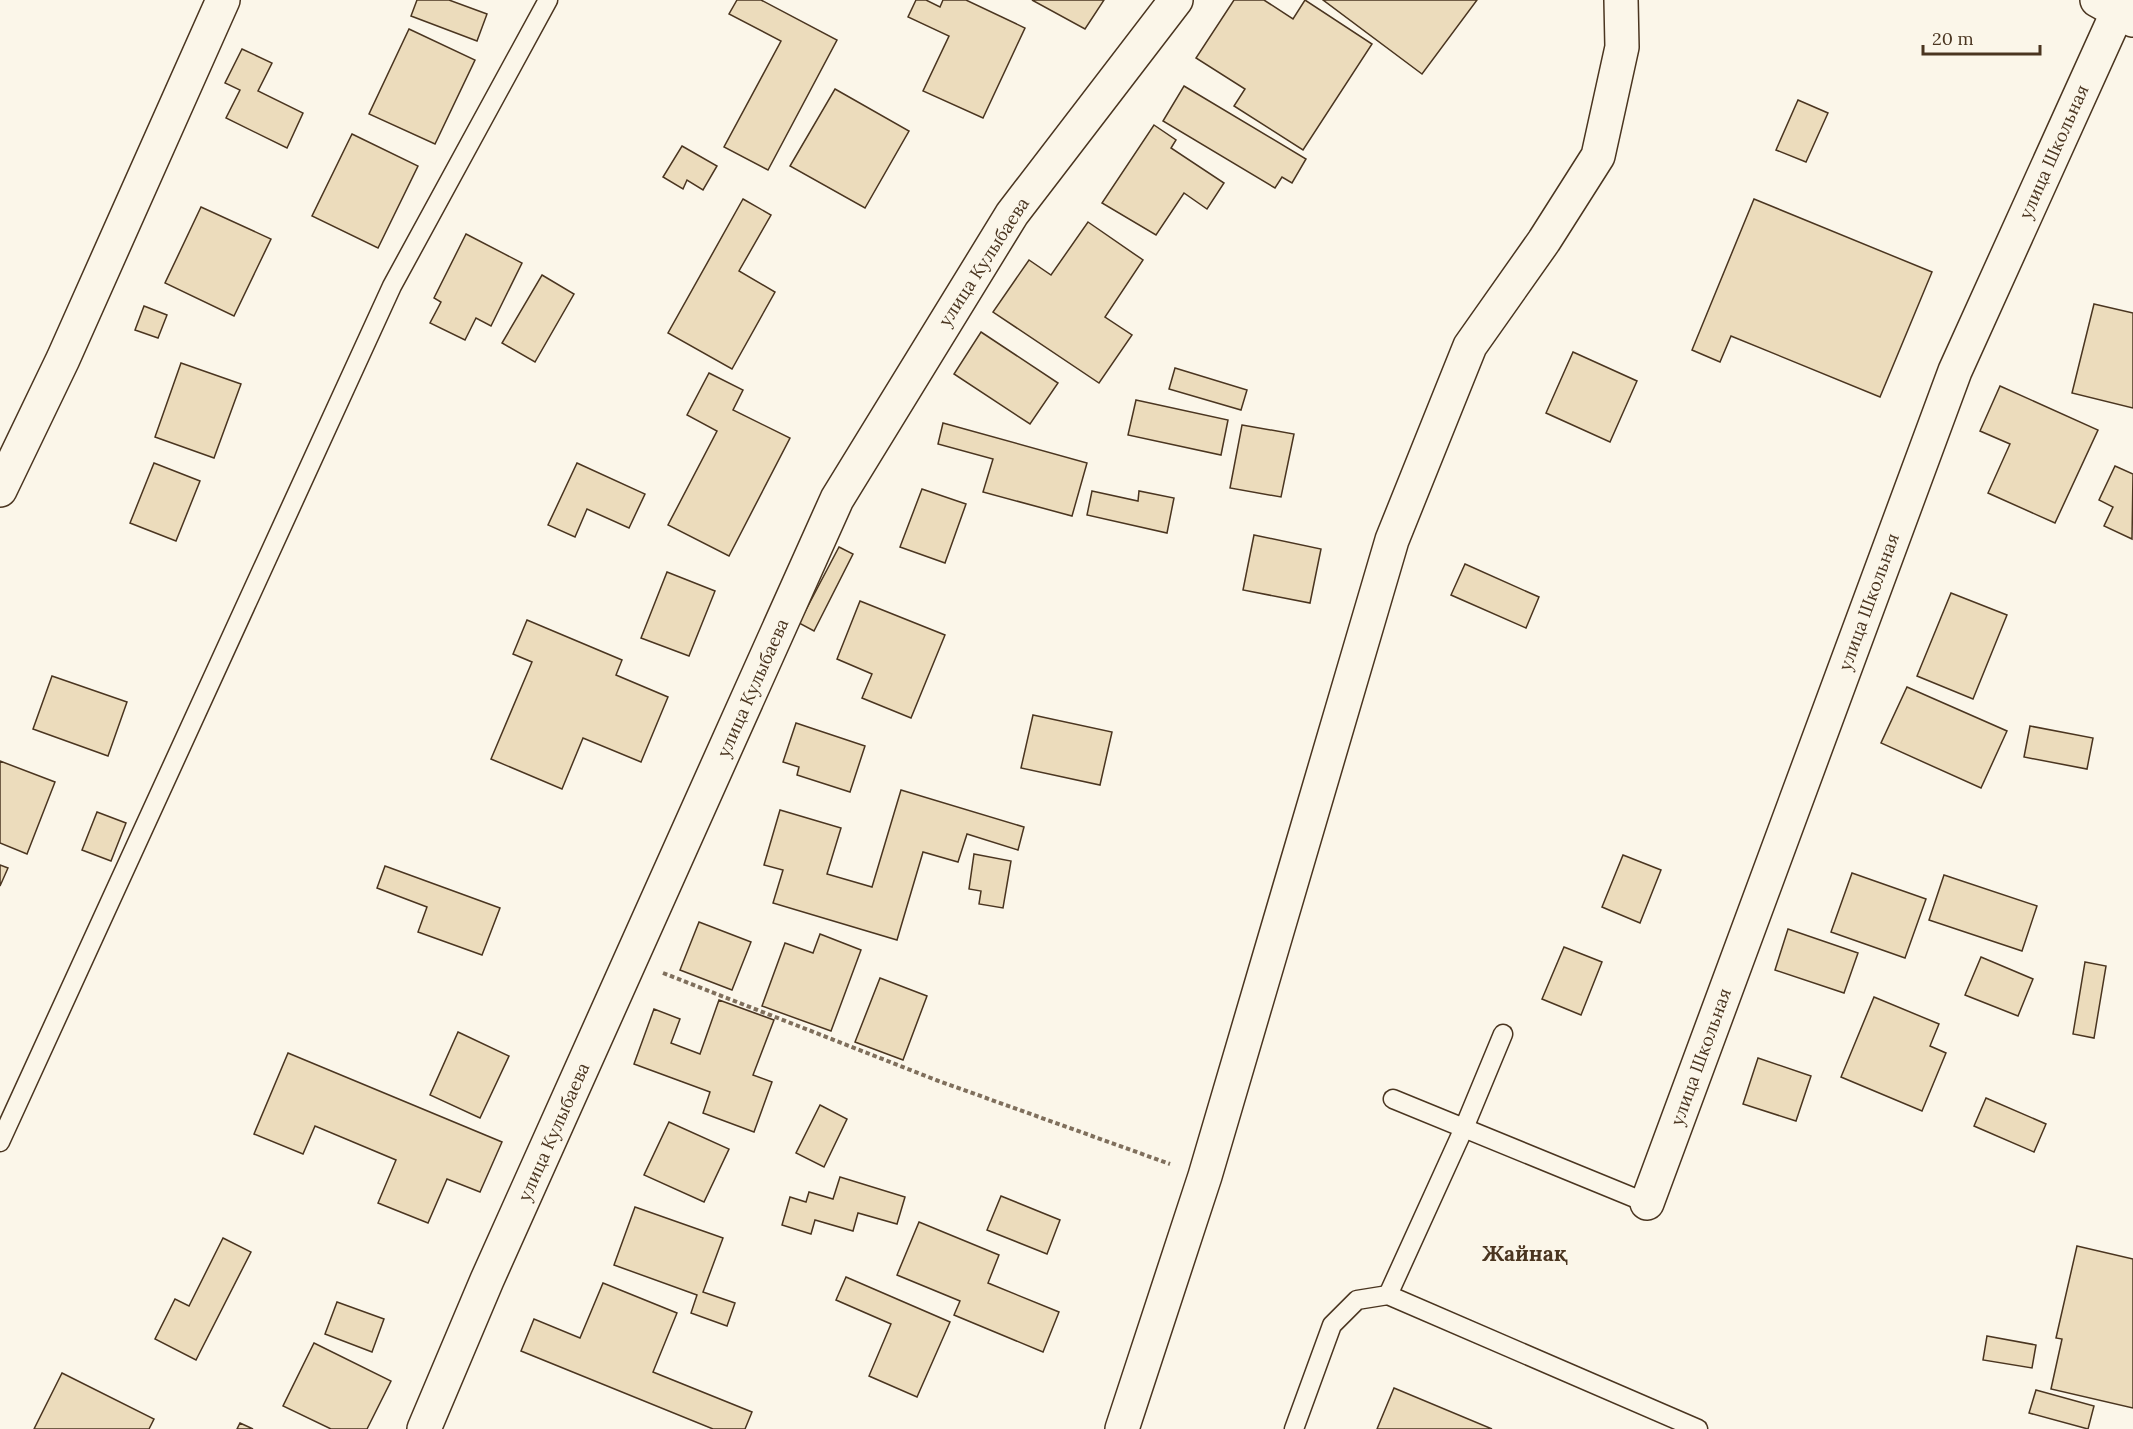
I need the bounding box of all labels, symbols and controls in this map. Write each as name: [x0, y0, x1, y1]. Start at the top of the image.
scale bar: [1923, 18, 2040, 56]
text: 20 m: [1932, 27, 1974, 50]
street label: улица Школьная: [2014, 81, 2093, 223]
street label: улица Кулыбаева: [933, 193, 1034, 331]
street label: улица Школьная: [1833, 530, 1904, 674]
street label: улица Кулыбаева: [712, 615, 793, 761]
street label: улица Школьная: [1665, 985, 1736, 1129]
street label: улица Кулыбаева: [513, 1059, 594, 1205]
district label: Жайнақ: [1482, 1240, 1568, 1267]

